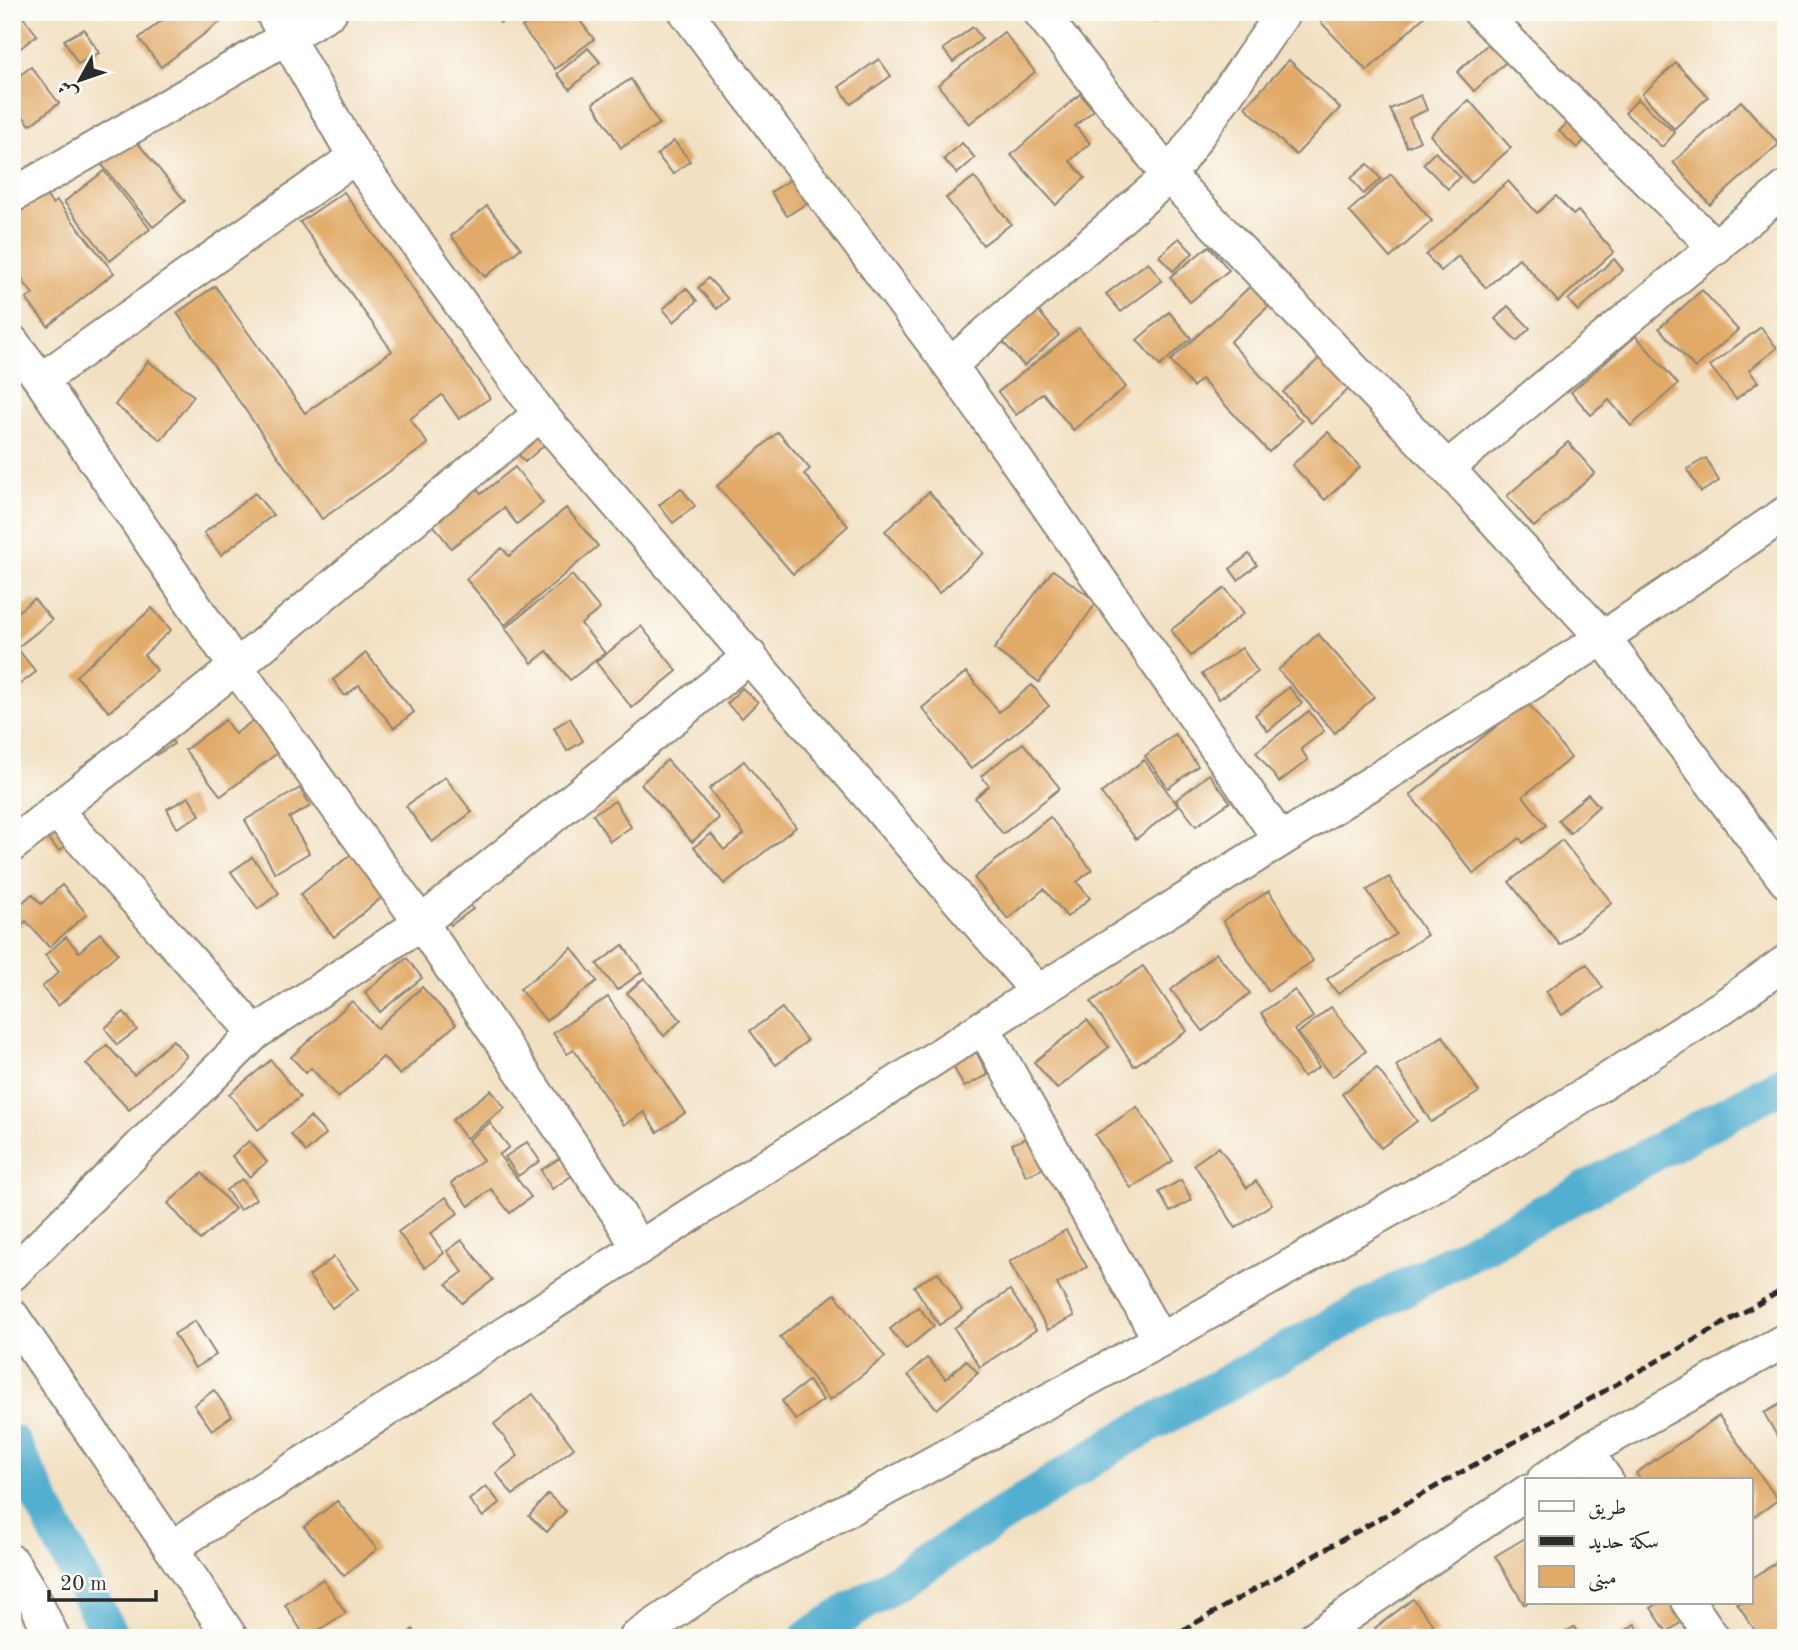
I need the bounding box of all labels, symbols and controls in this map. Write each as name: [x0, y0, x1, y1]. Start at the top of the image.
north arrow: [46, 46, 116, 116]
text: ش: [56, 76, 82, 103]
legend: [1525, 1478, 1752, 1604]
text: طريق: [1588, 1498, 1626, 1520]
text: سكة حديد: [1588, 1530, 1659, 1554]
scale bar: [49, 1559, 156, 1603]
text: مبنى: [1588, 1568, 1617, 1592]
text: 20 m: [60, 1574, 107, 1595]

